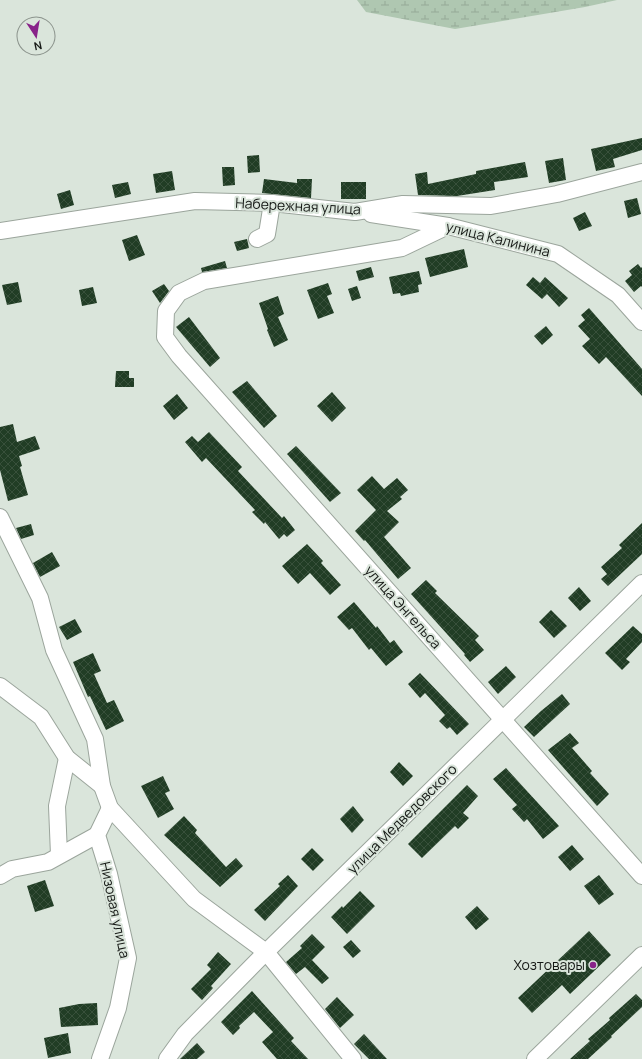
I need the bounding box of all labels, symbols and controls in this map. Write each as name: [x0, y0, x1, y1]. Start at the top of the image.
north arrow: [16, 16, 56, 56]
text: N: [33, 38, 44, 54]
street label: Набережная улица: [235, 193, 361, 218]
street label: улица Калинина: [444, 216, 552, 261]
street label: улица Энгельса: [361, 561, 446, 652]
street label: улица Медведовского: [343, 760, 461, 878]
street label: Низовая улица: [96, 860, 135, 960]
place label: Хозтовары: [513, 955, 585, 974]
marker: Хозтовары: [588, 960, 598, 970]

